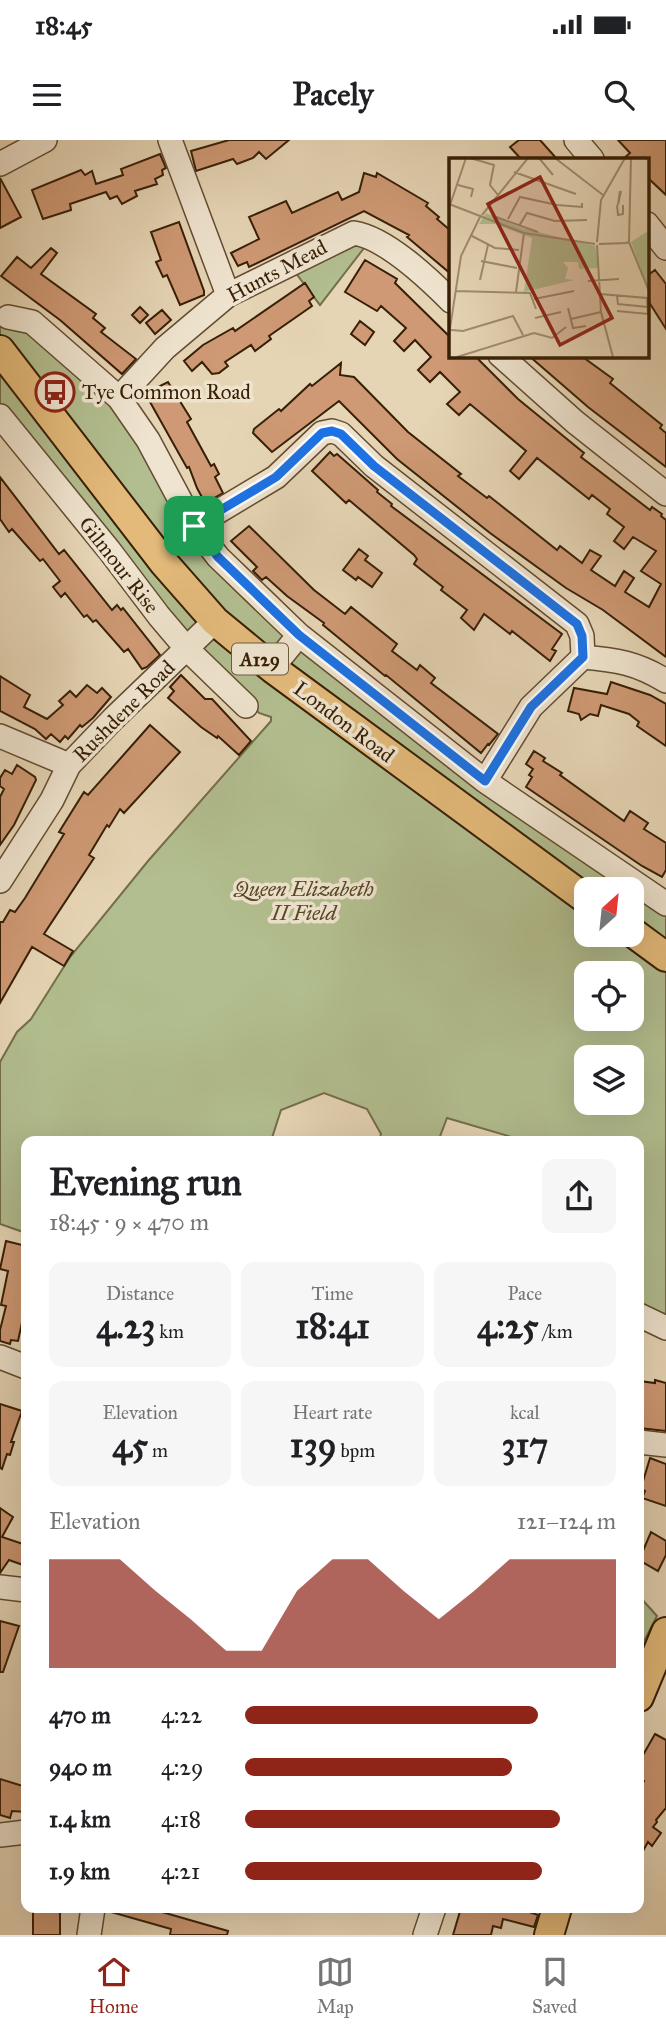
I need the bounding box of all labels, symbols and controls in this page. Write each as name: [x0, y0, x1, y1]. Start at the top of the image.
text: 18:45: [35, 9, 92, 41]
text: Pacely: [292, 75, 374, 114]
icon: menu: [28, 76, 66, 114]
icon: search: [600, 76, 638, 114]
inset map: [449, 158, 648, 357]
street label: Hunts Mead: [223, 234, 332, 308]
bus stop icon: Tye Common Road: [34, 371, 76, 413]
place label: Tye Common Road: [82, 379, 251, 405]
pin: [164, 496, 224, 556]
icon: arrive: [175, 507, 213, 545]
street label: Gilmour Rise: [73, 511, 165, 619]
road number: A129: [232, 644, 288, 674]
street label: Rushdene Road: [68, 654, 181, 767]
street label: London Road: [288, 676, 400, 769]
park label: Queen Elizabeth II Field: [233, 876, 374, 926]
north arrow: [574, 877, 644, 947]
map controls: [574, 877, 644, 1115]
button: locate: [574, 961, 644, 1031]
button: layers: [574, 1045, 644, 1115]
text: Evening run: [49, 1159, 242, 1205]
button: share: [542, 1159, 616, 1233]
text: 18:45 · 9 × 470 m: [49, 1208, 209, 1236]
text: Distance: [106, 1282, 174, 1305]
text: Time: [311, 1282, 354, 1305]
text: Pace: [508, 1282, 542, 1305]
text: 4.23: [96, 1305, 155, 1348]
text: 18:41: [295, 1305, 370, 1348]
text: 4:25: [477, 1305, 539, 1348]
text: km: [155, 1320, 184, 1343]
text: /km: [539, 1320, 573, 1343]
text: Elevation: [102, 1401, 178, 1424]
text: Heart rate: [293, 1401, 372, 1424]
text: kcal: [510, 1401, 540, 1424]
text: 45: [112, 1424, 148, 1467]
text: 139: [290, 1424, 336, 1467]
text: 317: [502, 1424, 548, 1467]
text: m: [148, 1439, 168, 1462]
text: bpm: [336, 1439, 375, 1462]
text: Elevation: [49, 1507, 140, 1535]
text: 121–124 m: [517, 1507, 616, 1535]
text: 470 m: [49, 1701, 111, 1729]
text: 4:22: [161, 1701, 202, 1729]
text: 940 m: [49, 1753, 112, 1781]
text: 4:29: [161, 1753, 203, 1781]
text: 1.4 km: [49, 1805, 111, 1833]
text: 4:18: [161, 1805, 201, 1833]
text: 1.9 km: [49, 1857, 110, 1885]
text: 4:21: [161, 1857, 200, 1885]
tab: Home: [89, 1953, 139, 2018]
tab: Map: [316, 1953, 354, 2018]
tab: Saved: [532, 1953, 577, 2018]

